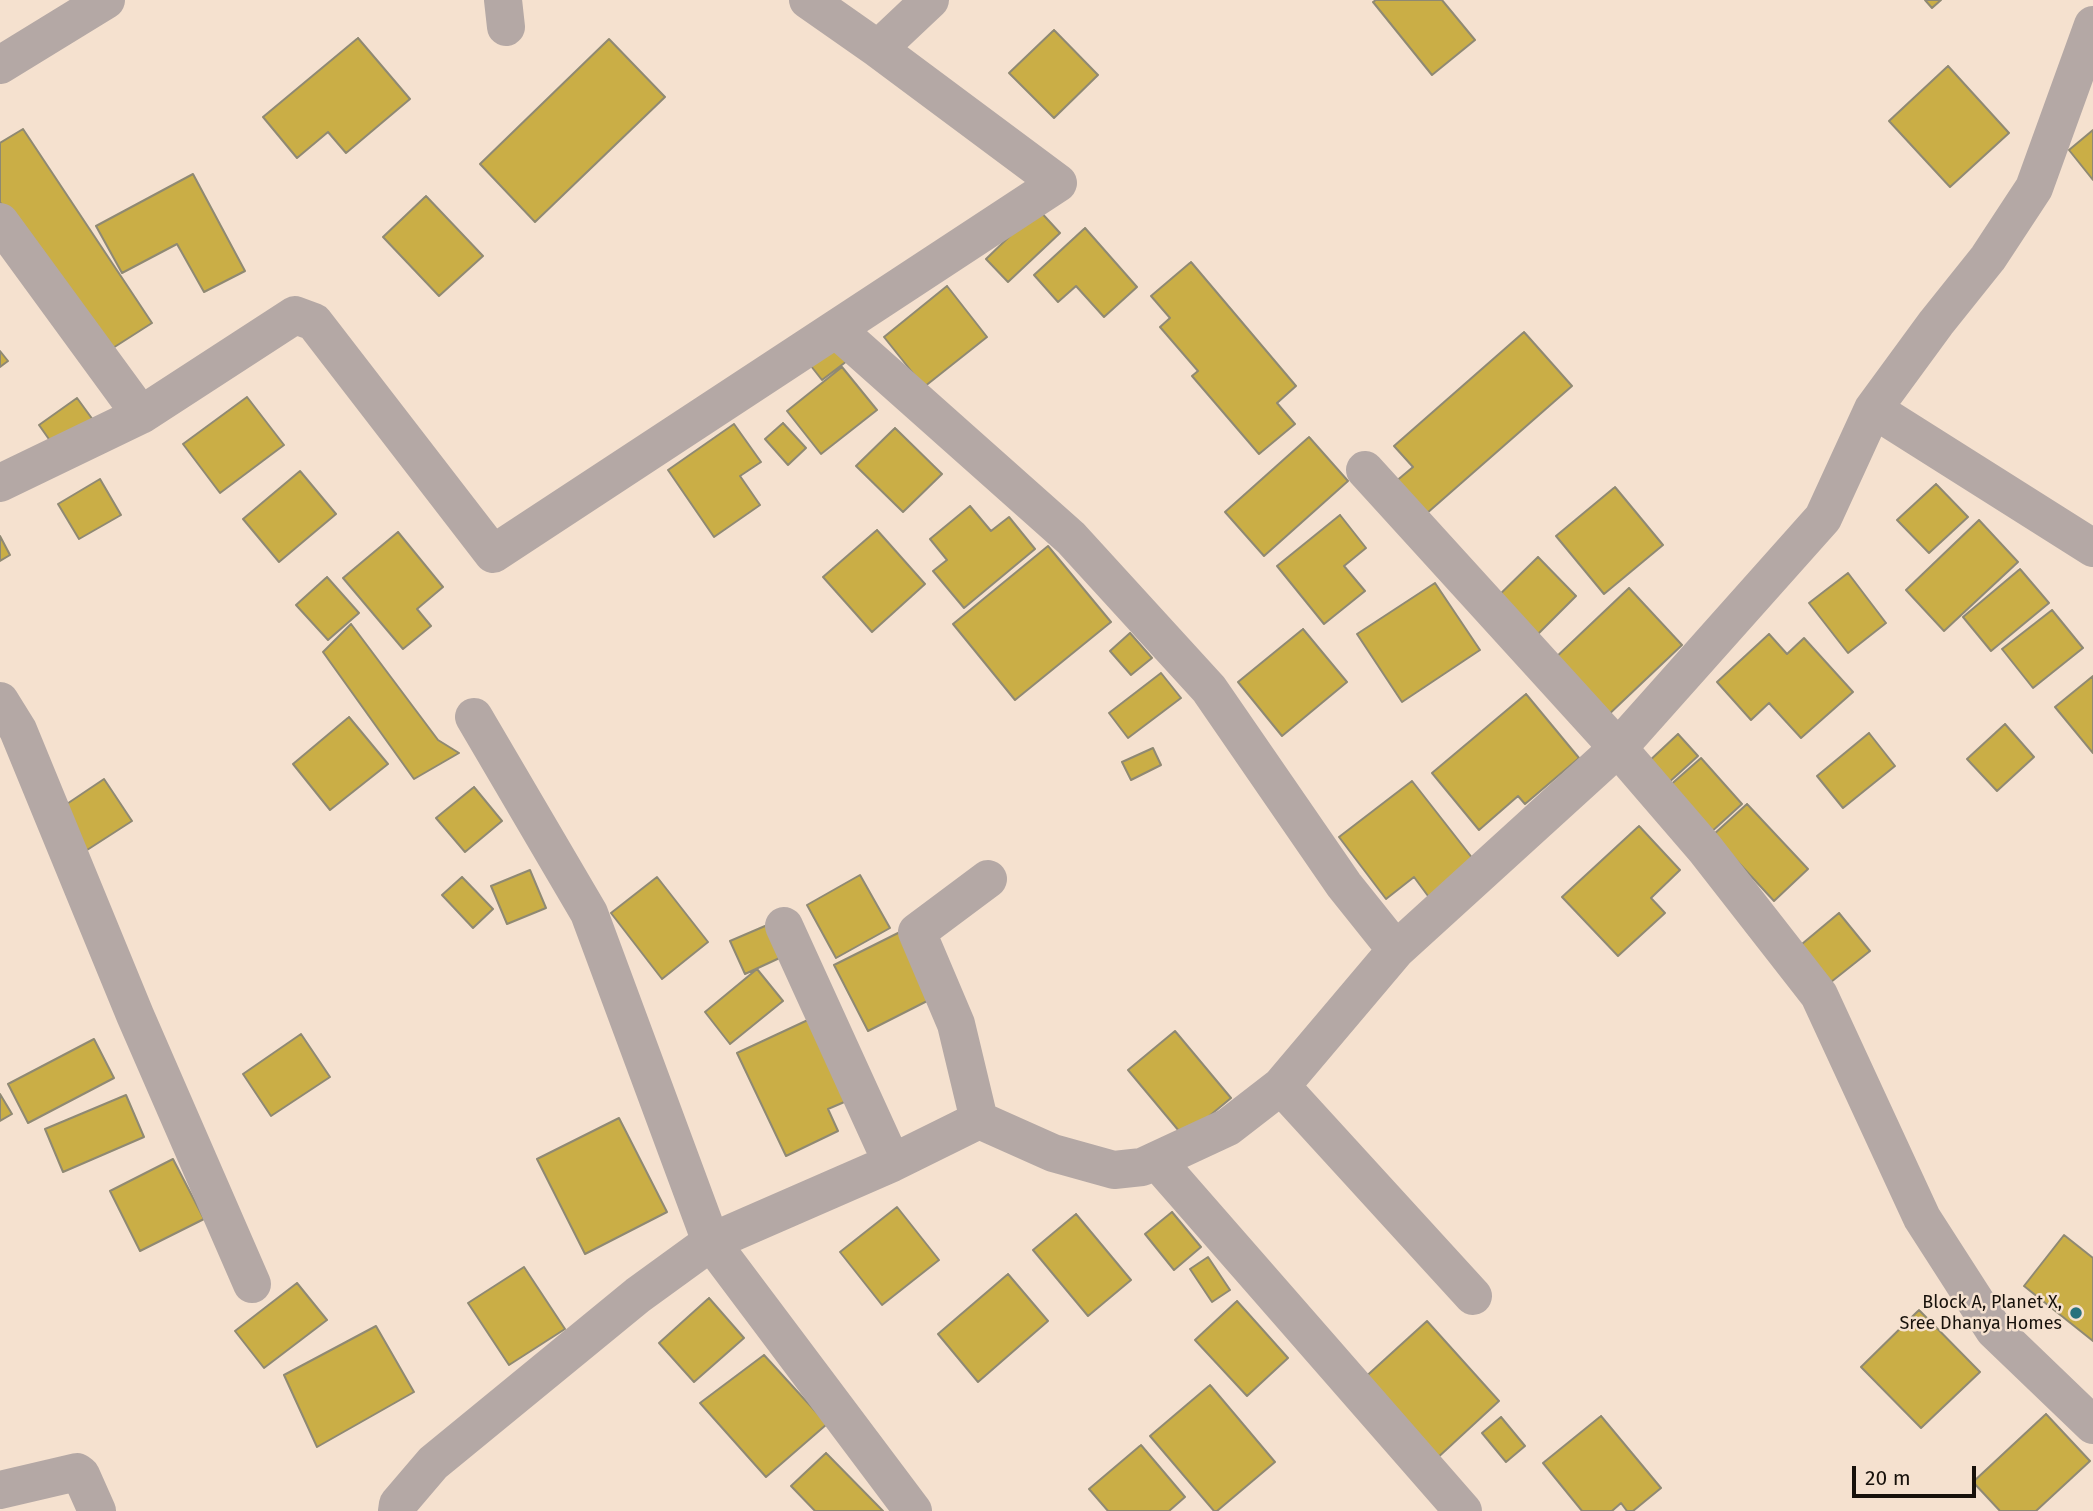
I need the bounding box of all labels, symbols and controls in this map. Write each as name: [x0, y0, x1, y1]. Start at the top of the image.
place label: Block A, Planet X, Sree Dhanya Homes: [1900, 1292, 2062, 1334]
marker: Block A, Planet X, Sree Dhanya Homes: [2068, 1305, 2084, 1321]
scale bar: [1855, 1452, 1979, 1496]
text: 20 m: [1865, 1465, 1911, 1491]

